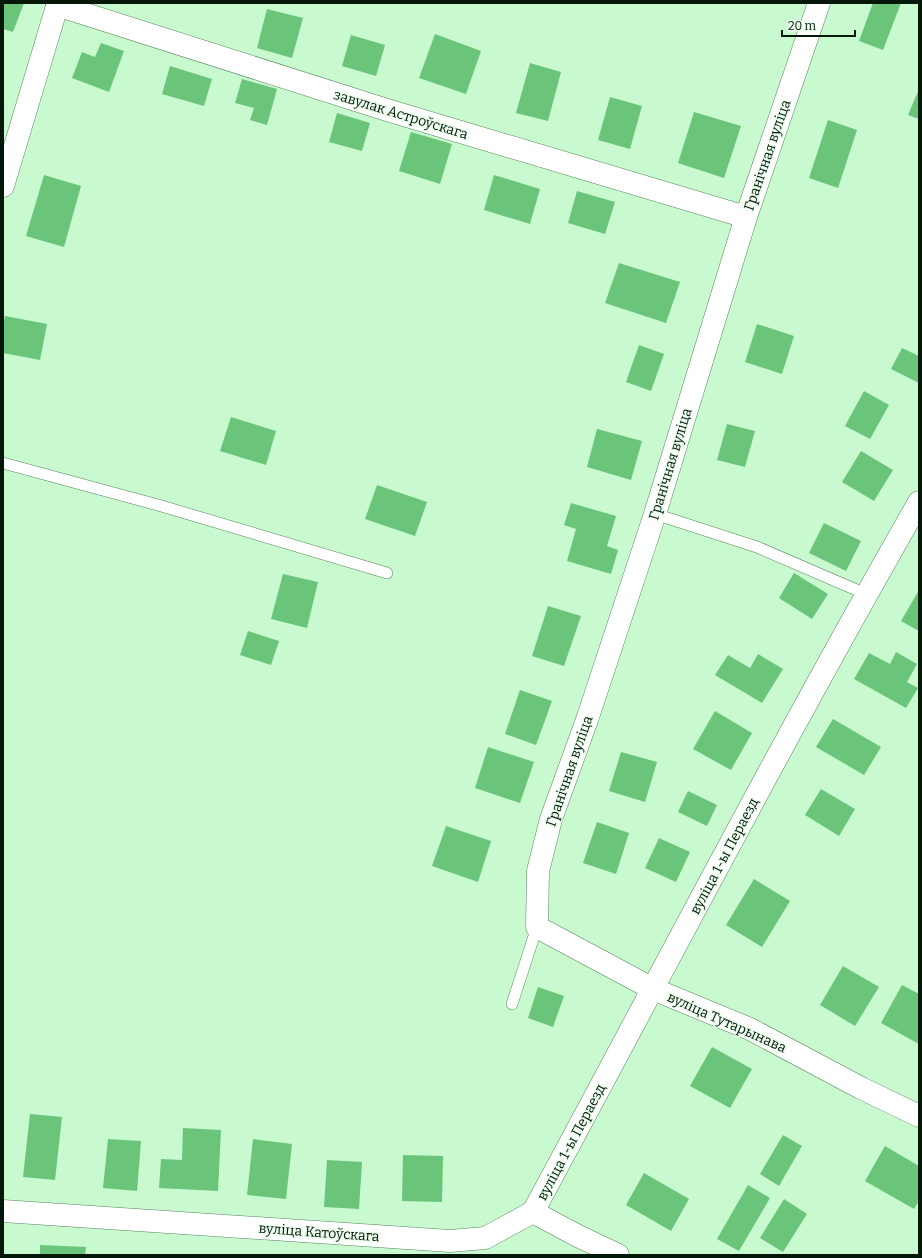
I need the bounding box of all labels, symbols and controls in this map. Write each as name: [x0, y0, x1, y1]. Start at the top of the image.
scale bar: [782, 12, 855, 38]
text: 20 m: [788, 19, 817, 33]
street label: завулак Астроўскага: [332, 86, 470, 143]
street label: Гранічная вуліца: [741, 97, 795, 213]
street label: Гранічная вуліца: [645, 406, 696, 522]
street label: Гранічная вуліца: [543, 713, 597, 829]
street label: вуліца 1-ы Пераезд: [687, 795, 763, 917]
street label: вуліца Тутарынава: [665, 989, 789, 1057]
street label: вуліца 1-ы Пераезд: [534, 1081, 610, 1203]
street label: вуліца Катоўскага: [258, 1220, 380, 1245]

